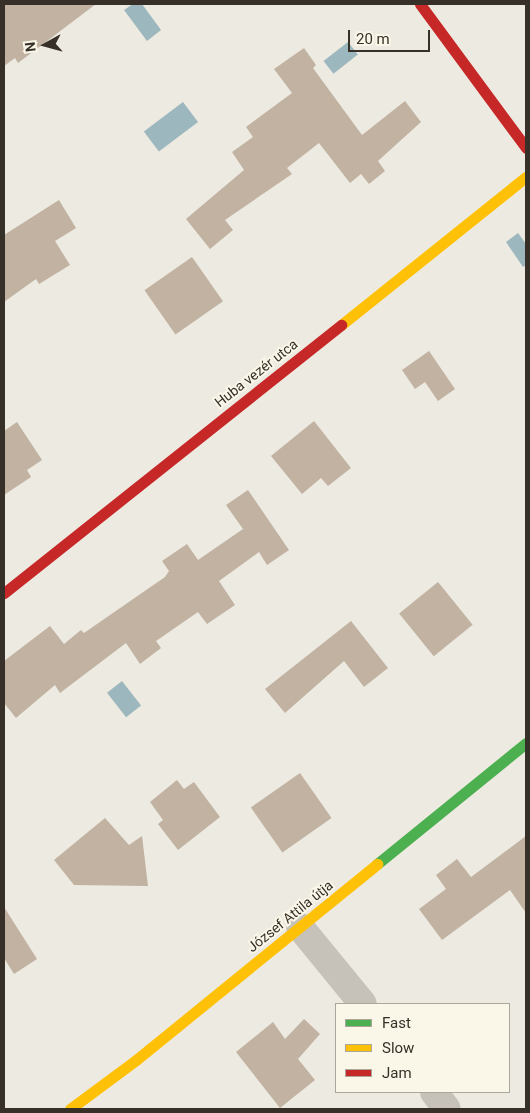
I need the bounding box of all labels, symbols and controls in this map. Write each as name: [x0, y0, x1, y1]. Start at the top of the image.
north arrow: [20, 20, 70, 70]
scale bar: [350, 20, 432, 52]
text: 20 m: [356, 30, 390, 48]
text: N: [22, 41, 39, 53]
street label: Huba vezér utca: [211, 335, 301, 411]
street label: József Attila útja: [244, 876, 336, 956]
legend: [335, 1003, 510, 1093]
text: Fast: [382, 1014, 411, 1032]
text: Slow: [382, 1039, 414, 1057]
text: Jam: [382, 1064, 412, 1082]

